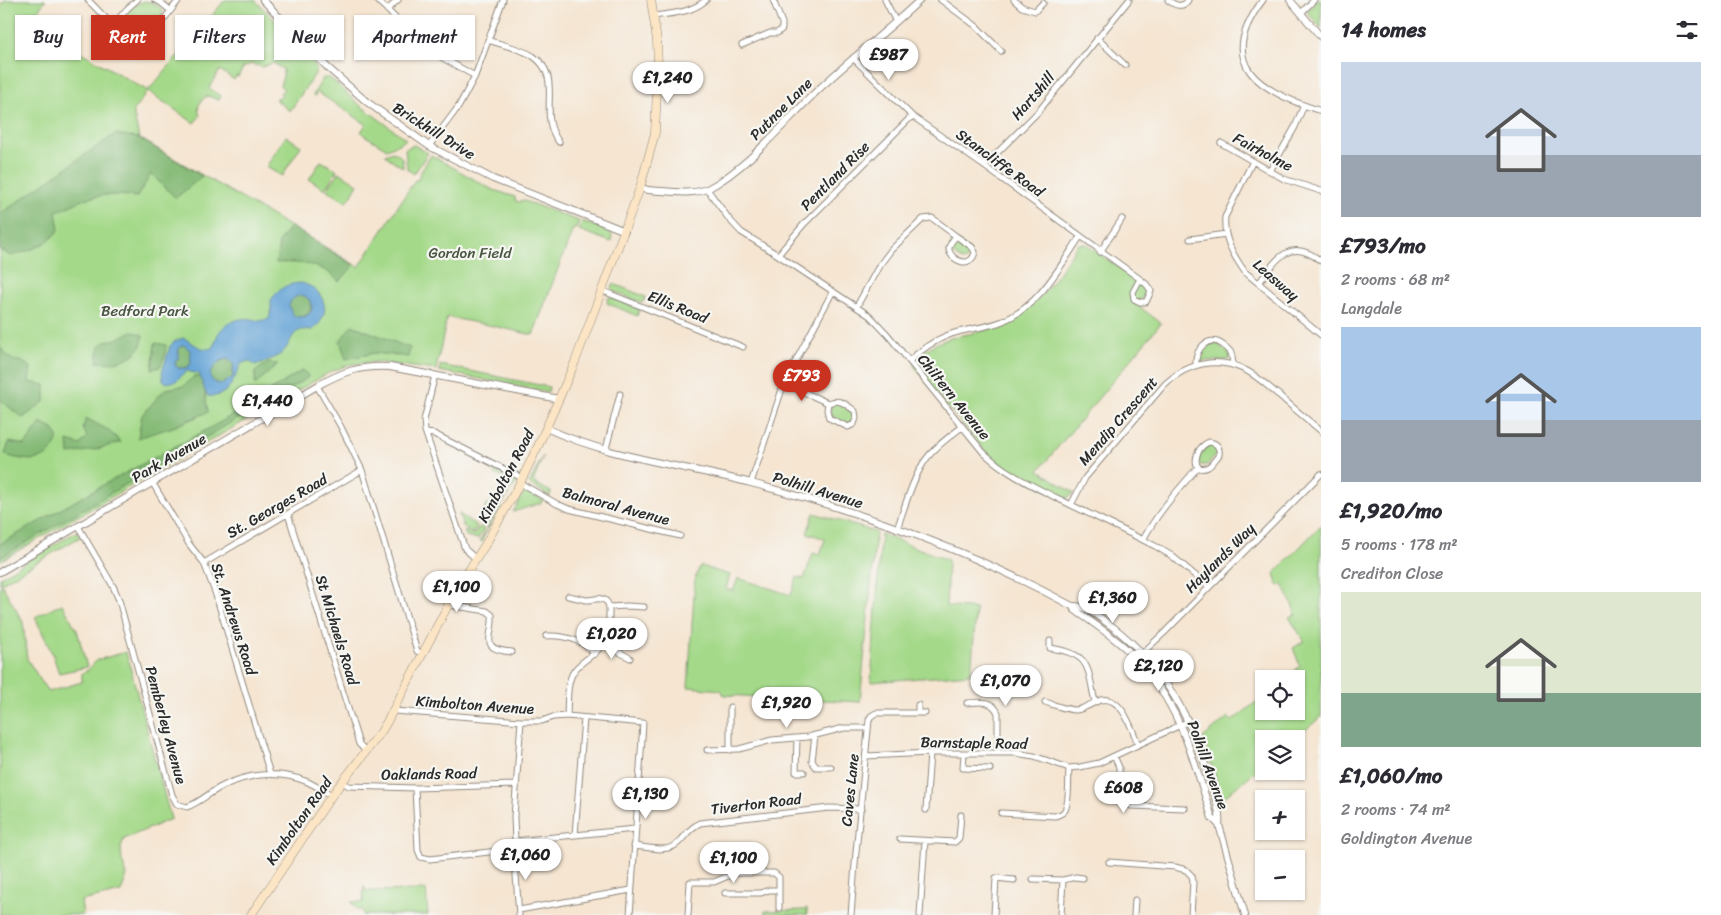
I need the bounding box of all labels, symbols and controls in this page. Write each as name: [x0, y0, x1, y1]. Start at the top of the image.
text: 14 homes: [1341, 11, 1426, 49]
chip: Buy: [15, 15, 81, 60]
chip: Rent: [91, 15, 165, 60]
chip: Filters: [175, 15, 264, 60]
chip: New: [274, 15, 344, 60]
chip: Apartment: [354, 15, 475, 60]
icon: filters: [1673, 16, 1701, 44]
pin: £987: [859, 38, 919, 81]
text: £987: [870, 40, 908, 69]
pin: £1,240: [627, 62, 709, 104]
text: £1,240: [644, 63, 693, 92]
street label: Hartshill: [1004, 65, 1062, 126]
street label: Putnoe Lane: [743, 71, 819, 147]
street label: Brickhill Drive: [387, 95, 481, 167]
icon: home: [1476, 95, 1566, 185]
street label: Stancliffe Road: [950, 122, 1051, 205]
street label: Fairholme: [1228, 125, 1298, 179]
street label: Pentland Rise: [794, 135, 876, 217]
text: £793/mo: [1341, 227, 1426, 265]
park label: Gordon Field: [429, 240, 513, 266]
street label: Leasway: [1247, 252, 1305, 308]
text: 2 rooms · 68 m²: [1341, 265, 1450, 294]
street label: Ellis Road: [644, 283, 713, 331]
text: Langdale: [1341, 294, 1402, 323]
park label: Bedford Park: [101, 298, 189, 324]
street label: Chiltern Avenue: [911, 348, 997, 446]
pin: £793: [772, 360, 832, 402]
icon: home: [1476, 360, 1566, 450]
text: £793: [784, 361, 820, 390]
street label: Mendip Crescent: [1072, 370, 1165, 472]
pin: £1,440: [227, 384, 309, 427]
text: £1,440: [243, 386, 293, 415]
street label: Kimbolton Road: [470, 424, 542, 527]
street label: Park Avenue: [127, 426, 212, 490]
street label: Polhill Avenue: [770, 464, 867, 516]
street label: St. Georges Road: [222, 466, 333, 546]
street label: Balmoral Avenue: [559, 479, 673, 533]
text: £1,920/mo: [1341, 492, 1442, 530]
street label: Haylands Way: [1179, 516, 1262, 599]
text: 5 rooms · 178 m²: [1341, 530, 1458, 559]
text: Crediton Close: [1341, 559, 1443, 588]
street label: St. Andrews Road: [204, 560, 265, 680]
pin: £1,100: [416, 570, 498, 613]
street label: St Michaels Road: [308, 572, 366, 689]
text: £1,100: [434, 572, 480, 601]
pin: £1,360: [1072, 582, 1154, 624]
text: £1,360: [1089, 583, 1137, 612]
pin: £1,020: [571, 618, 653, 660]
text: £1,020: [587, 619, 637, 648]
icon: home: [1476, 625, 1566, 715]
pin: £2,120: [1118, 650, 1200, 692]
text: £2,120: [1135, 651, 1183, 680]
street label: Pemberley Avenue: [138, 663, 194, 787]
pin: £1,070: [965, 664, 1047, 707]
text: £1,070: [981, 666, 1031, 695]
map controls: [1255, 670, 1305, 900]
button: locate: [1255, 670, 1305, 720]
pin: £1,920: [746, 686, 828, 729]
street label: Kimbolton Avenue: [415, 688, 535, 722]
text: £1,920: [763, 688, 811, 717]
street label: Polhill Avenue: [1180, 717, 1236, 814]
street label: Barnstaple Road: [920, 729, 1029, 757]
button: layers: [1255, 730, 1305, 780]
street label: Caves Lane: [833, 752, 867, 828]
text: £1,060/mo: [1341, 757, 1442, 795]
street label: Oaklands Road: [381, 760, 478, 788]
street label: Kimbolton Road: [259, 771, 340, 871]
pin: £608: [1094, 772, 1154, 814]
text: £608: [1105, 773, 1143, 802]
pin: £1,130: [605, 778, 687, 820]
text: £1,130: [623, 779, 669, 808]
street label: Tiverton Road: [709, 785, 804, 822]
button: +: [1255, 790, 1305, 840]
text: 2 rooms · 74 m²: [1341, 795, 1451, 824]
text: Goldington Avenue: [1341, 824, 1472, 853]
pin: £1,060: [485, 838, 567, 881]
text: £1,060: [502, 840, 550, 869]
pin: £1,100: [693, 842, 775, 884]
text: £1,100: [711, 843, 757, 872]
button: −: [1255, 850, 1305, 900]

